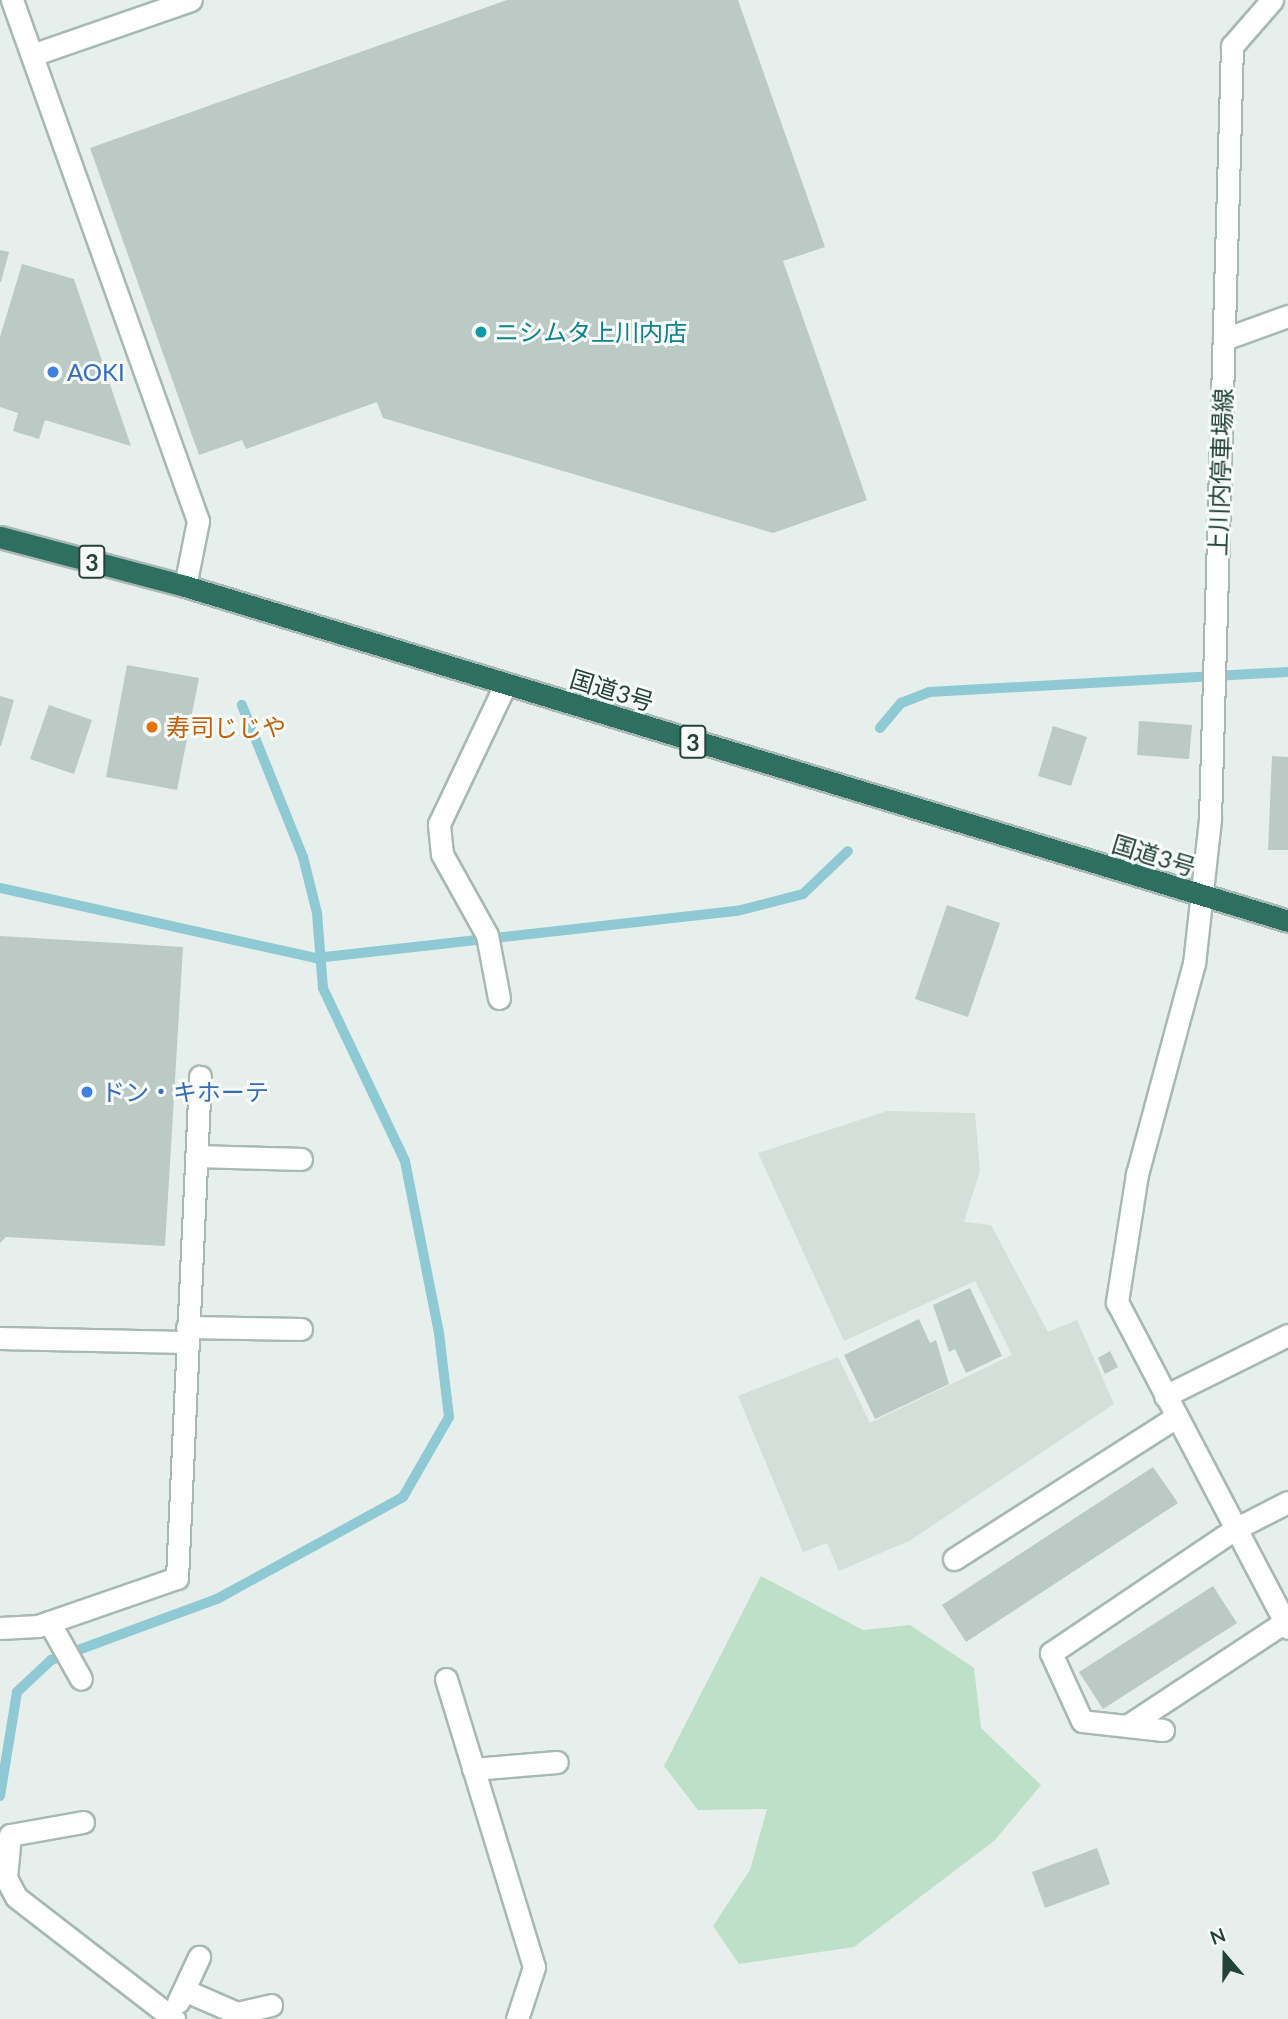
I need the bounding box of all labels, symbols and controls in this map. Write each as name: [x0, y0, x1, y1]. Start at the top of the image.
place label: ニシムタ上川内店: [495, 318, 687, 346]
marker: ニシムタ上川内店: [473, 324, 489, 340]
place label: AOKI: [67, 358, 125, 386]
marker: AOKI: [45, 364, 61, 380]
street label: 上川内停車場線: [1203, 388, 1237, 556]
road number: 3: [78, 542, 106, 582]
street label: 国道3号: [567, 664, 657, 716]
place label: 寿司じじや: [166, 713, 286, 741]
marker: 寿司じじや: [144, 719, 160, 735]
road number: 3: [679, 722, 707, 762]
street label: 国道3号: [1109, 829, 1199, 881]
place label: ドン・キホーテ: [101, 1078, 269, 1106]
marker: ドン・キホーテ: [79, 1084, 95, 1100]
north arrow: [1190, 1921, 1260, 1991]
text: N: [1207, 1922, 1228, 1949]

